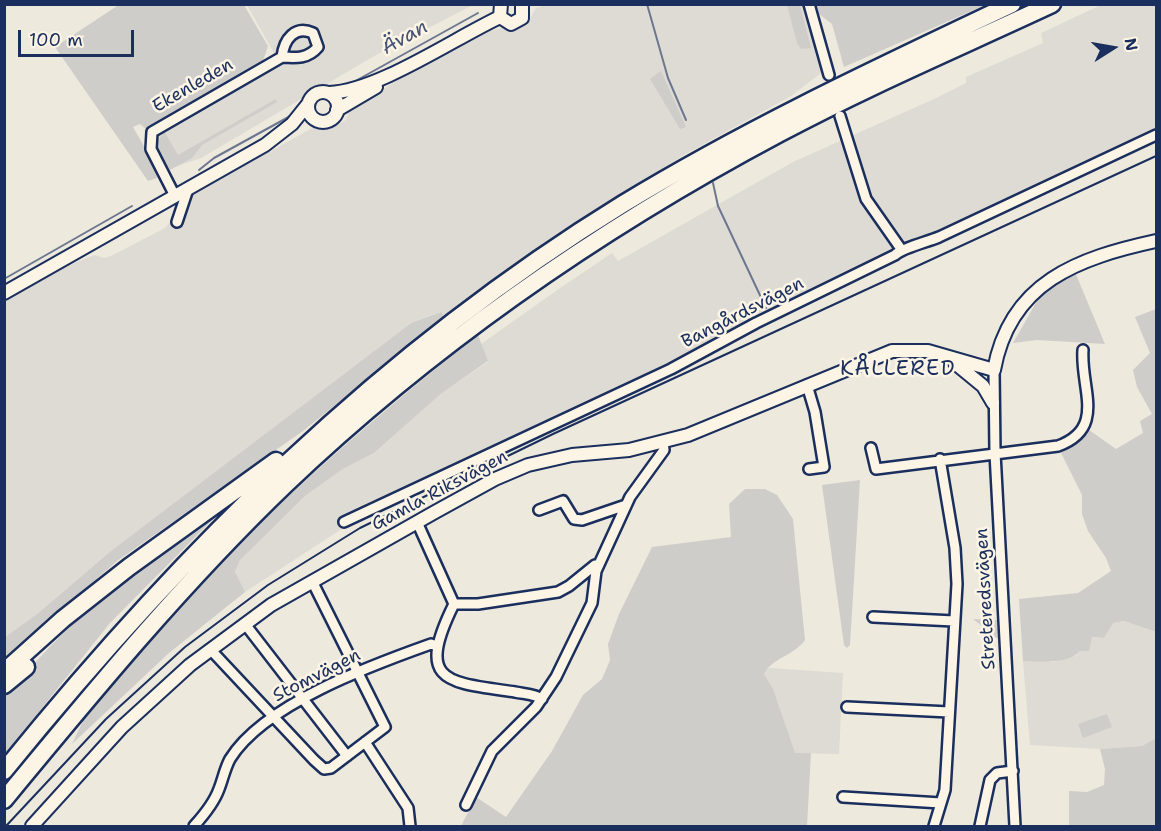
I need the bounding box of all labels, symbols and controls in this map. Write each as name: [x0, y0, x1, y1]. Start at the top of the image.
water label: Ävan: [378, 16, 432, 60]
scale bar: [21, 18, 136, 56]
north arrow: [1083, 18, 1143, 78]
text: 100 m: [29, 28, 83, 52]
text: N: [1120, 36, 1143, 53]
street label: Ekenleden: [149, 54, 237, 118]
street label: Bangårdsvägen: [678, 273, 808, 353]
district label: KÅLLERED: [840, 357, 956, 383]
street label: Gamla Riksvägen: [368, 446, 512, 536]
street label: Streteredsvägen: [972, 528, 1000, 670]
street label: Stomvägen: [270, 645, 364, 707]

